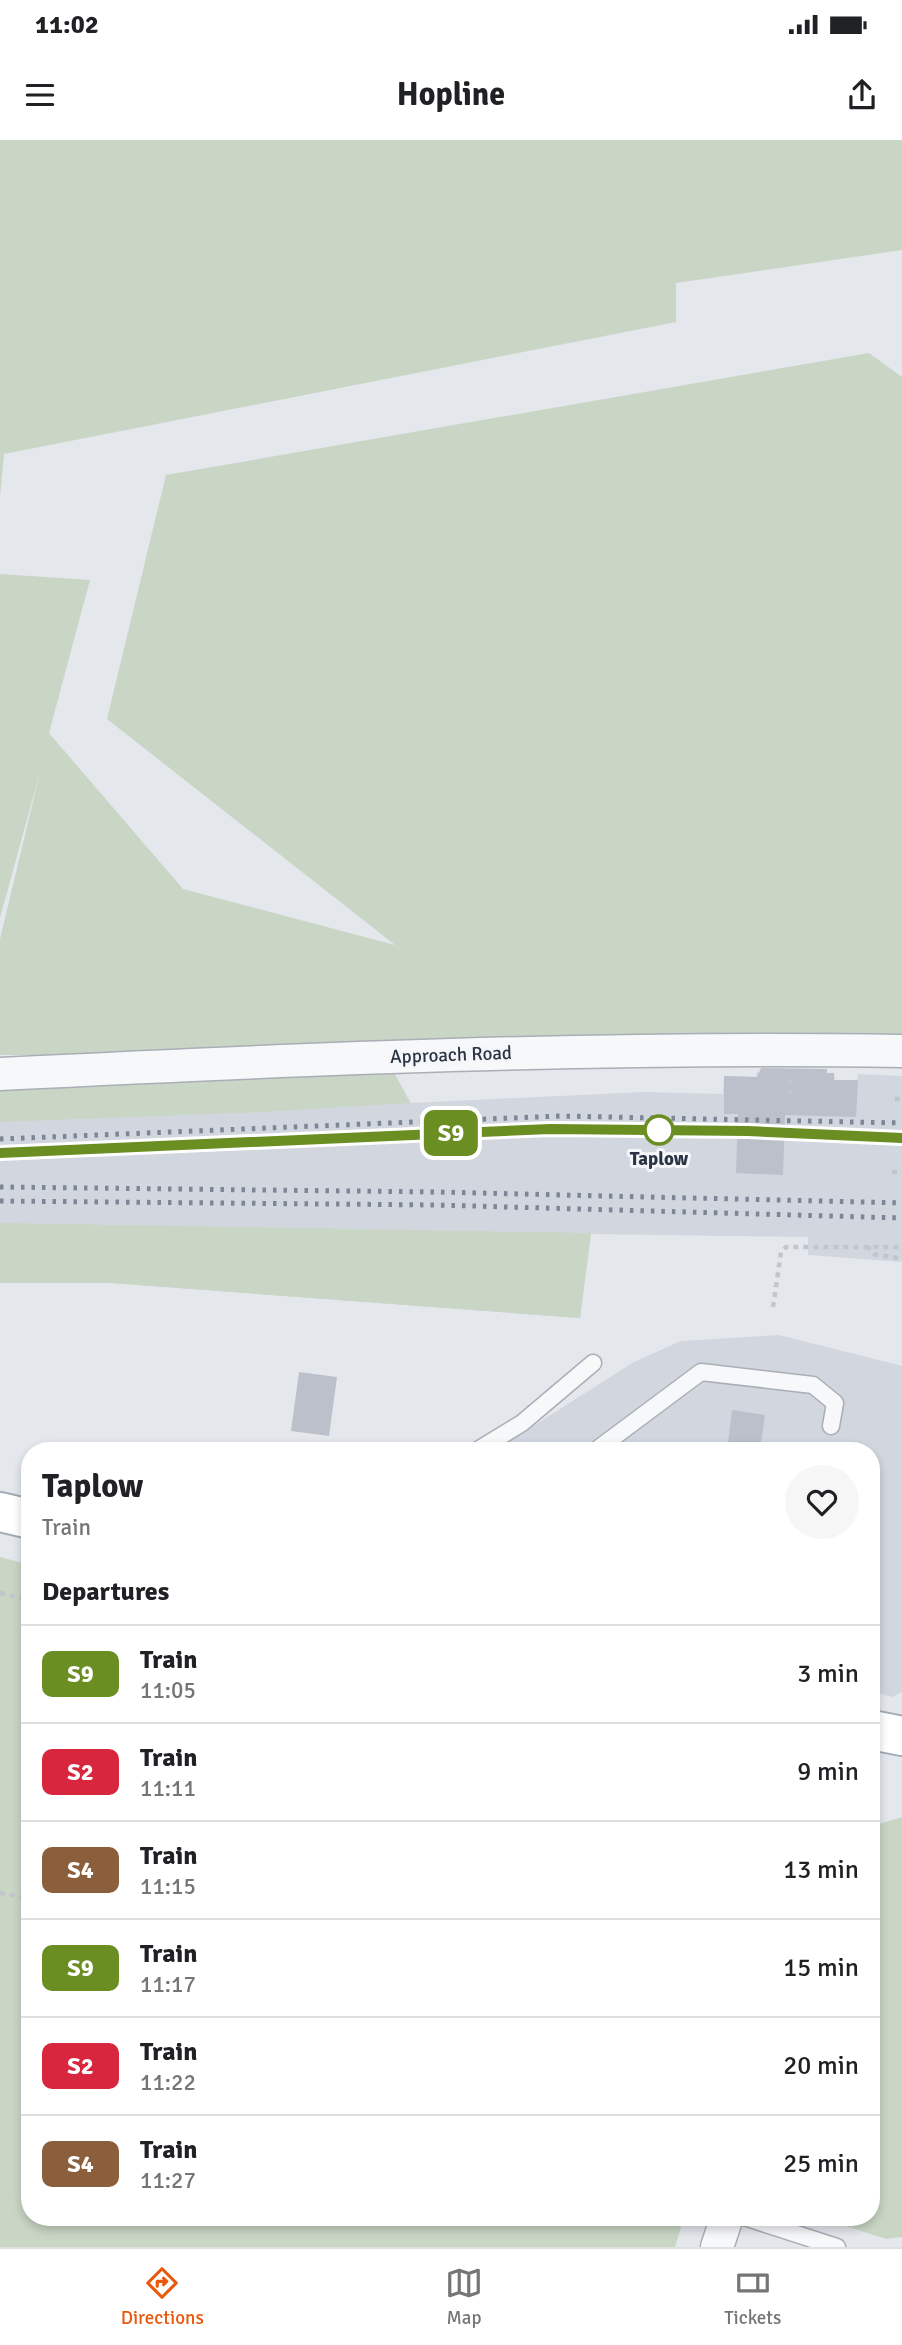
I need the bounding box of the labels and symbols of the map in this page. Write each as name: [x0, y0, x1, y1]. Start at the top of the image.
street label: Approach Road: [390, 1041, 512, 1069]
line badge: S9: [420, 1110, 482, 1156]
marker: Taplow: [644, 1115, 674, 1145]
place label: Taplow: [630, 1147, 689, 1171]

